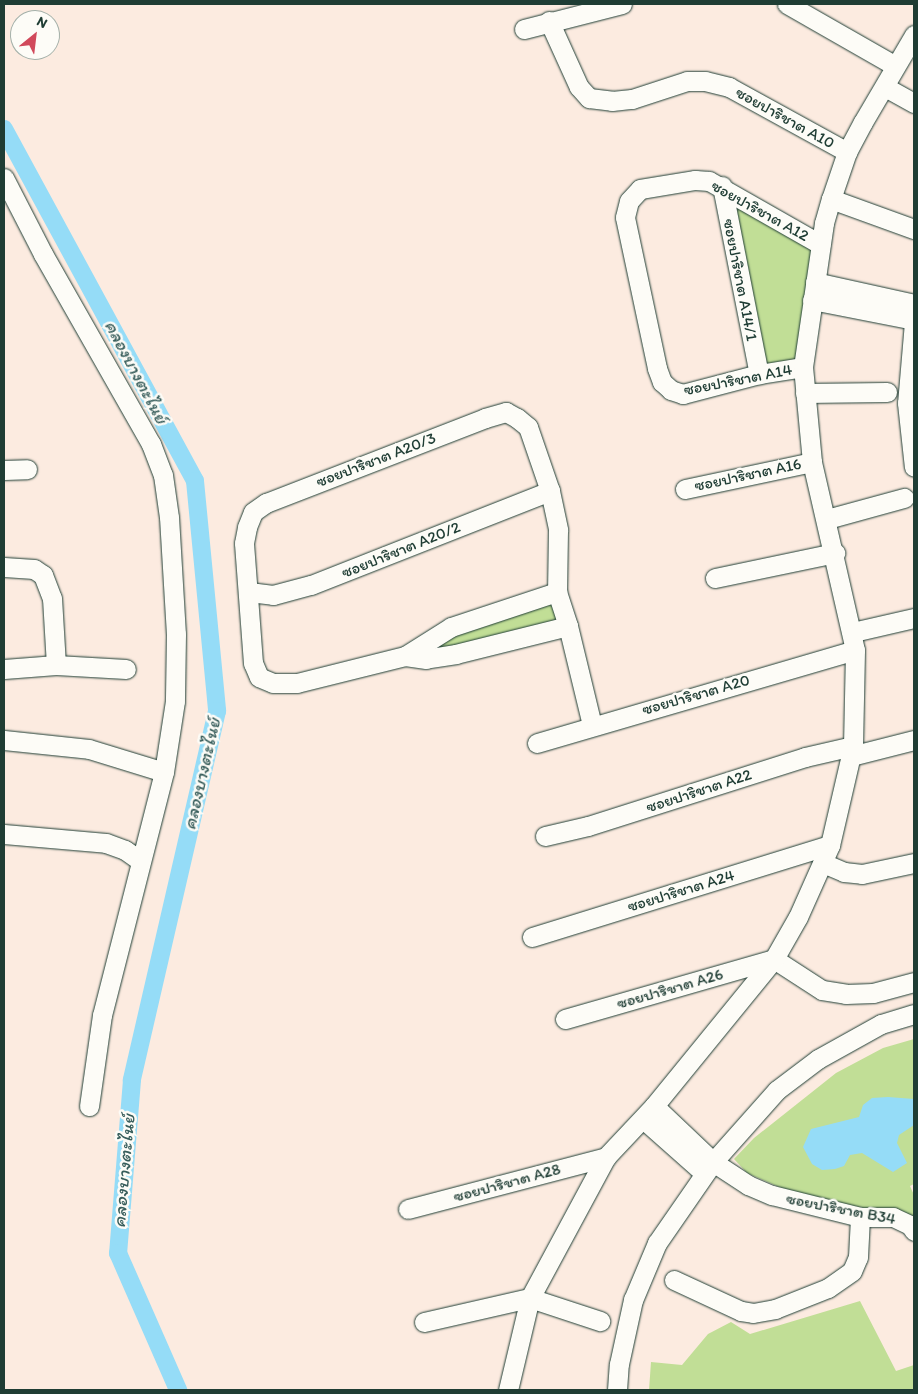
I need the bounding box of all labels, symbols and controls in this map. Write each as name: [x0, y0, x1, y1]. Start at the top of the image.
north arrow: [10, 10, 60, 60]
text: N: [34, 13, 50, 32]
street label: ซอยปาริชาต A10: [732, 83, 838, 153]
street label: ซอยปาริชาต A12: [708, 176, 812, 246]
street label: ซอยปาริชาต A14/1: [719, 217, 761, 343]
water label: คลองบางตะไนย์: [100, 317, 172, 427]
street label: ซอยปาริชาต A14: [682, 360, 794, 400]
street label: ซอยปาริชาต A20/3: [314, 428, 438, 492]
street label: ซอยปาริชาต A16: [693, 454, 803, 496]
street label: ซอยปาริชาต A20/2: [339, 517, 463, 583]
street label: ซอยปาริชาต A20: [640, 670, 752, 720]
water label: คลองบางตะไนย์: [179, 716, 225, 832]
street label: ซอยปาริชาต A22: [644, 765, 754, 817]
street label: ซอยปาริชาต A24: [625, 866, 737, 916]
street label: ซอยปาริชาต A26: [615, 965, 725, 1013]
water label: คลองบางตะไนย์: [108, 1113, 140, 1229]
street label: ซอยปาริชาต A28: [451, 1159, 563, 1207]
street label: ซอยปาริชาต B34: [785, 1189, 897, 1229]

